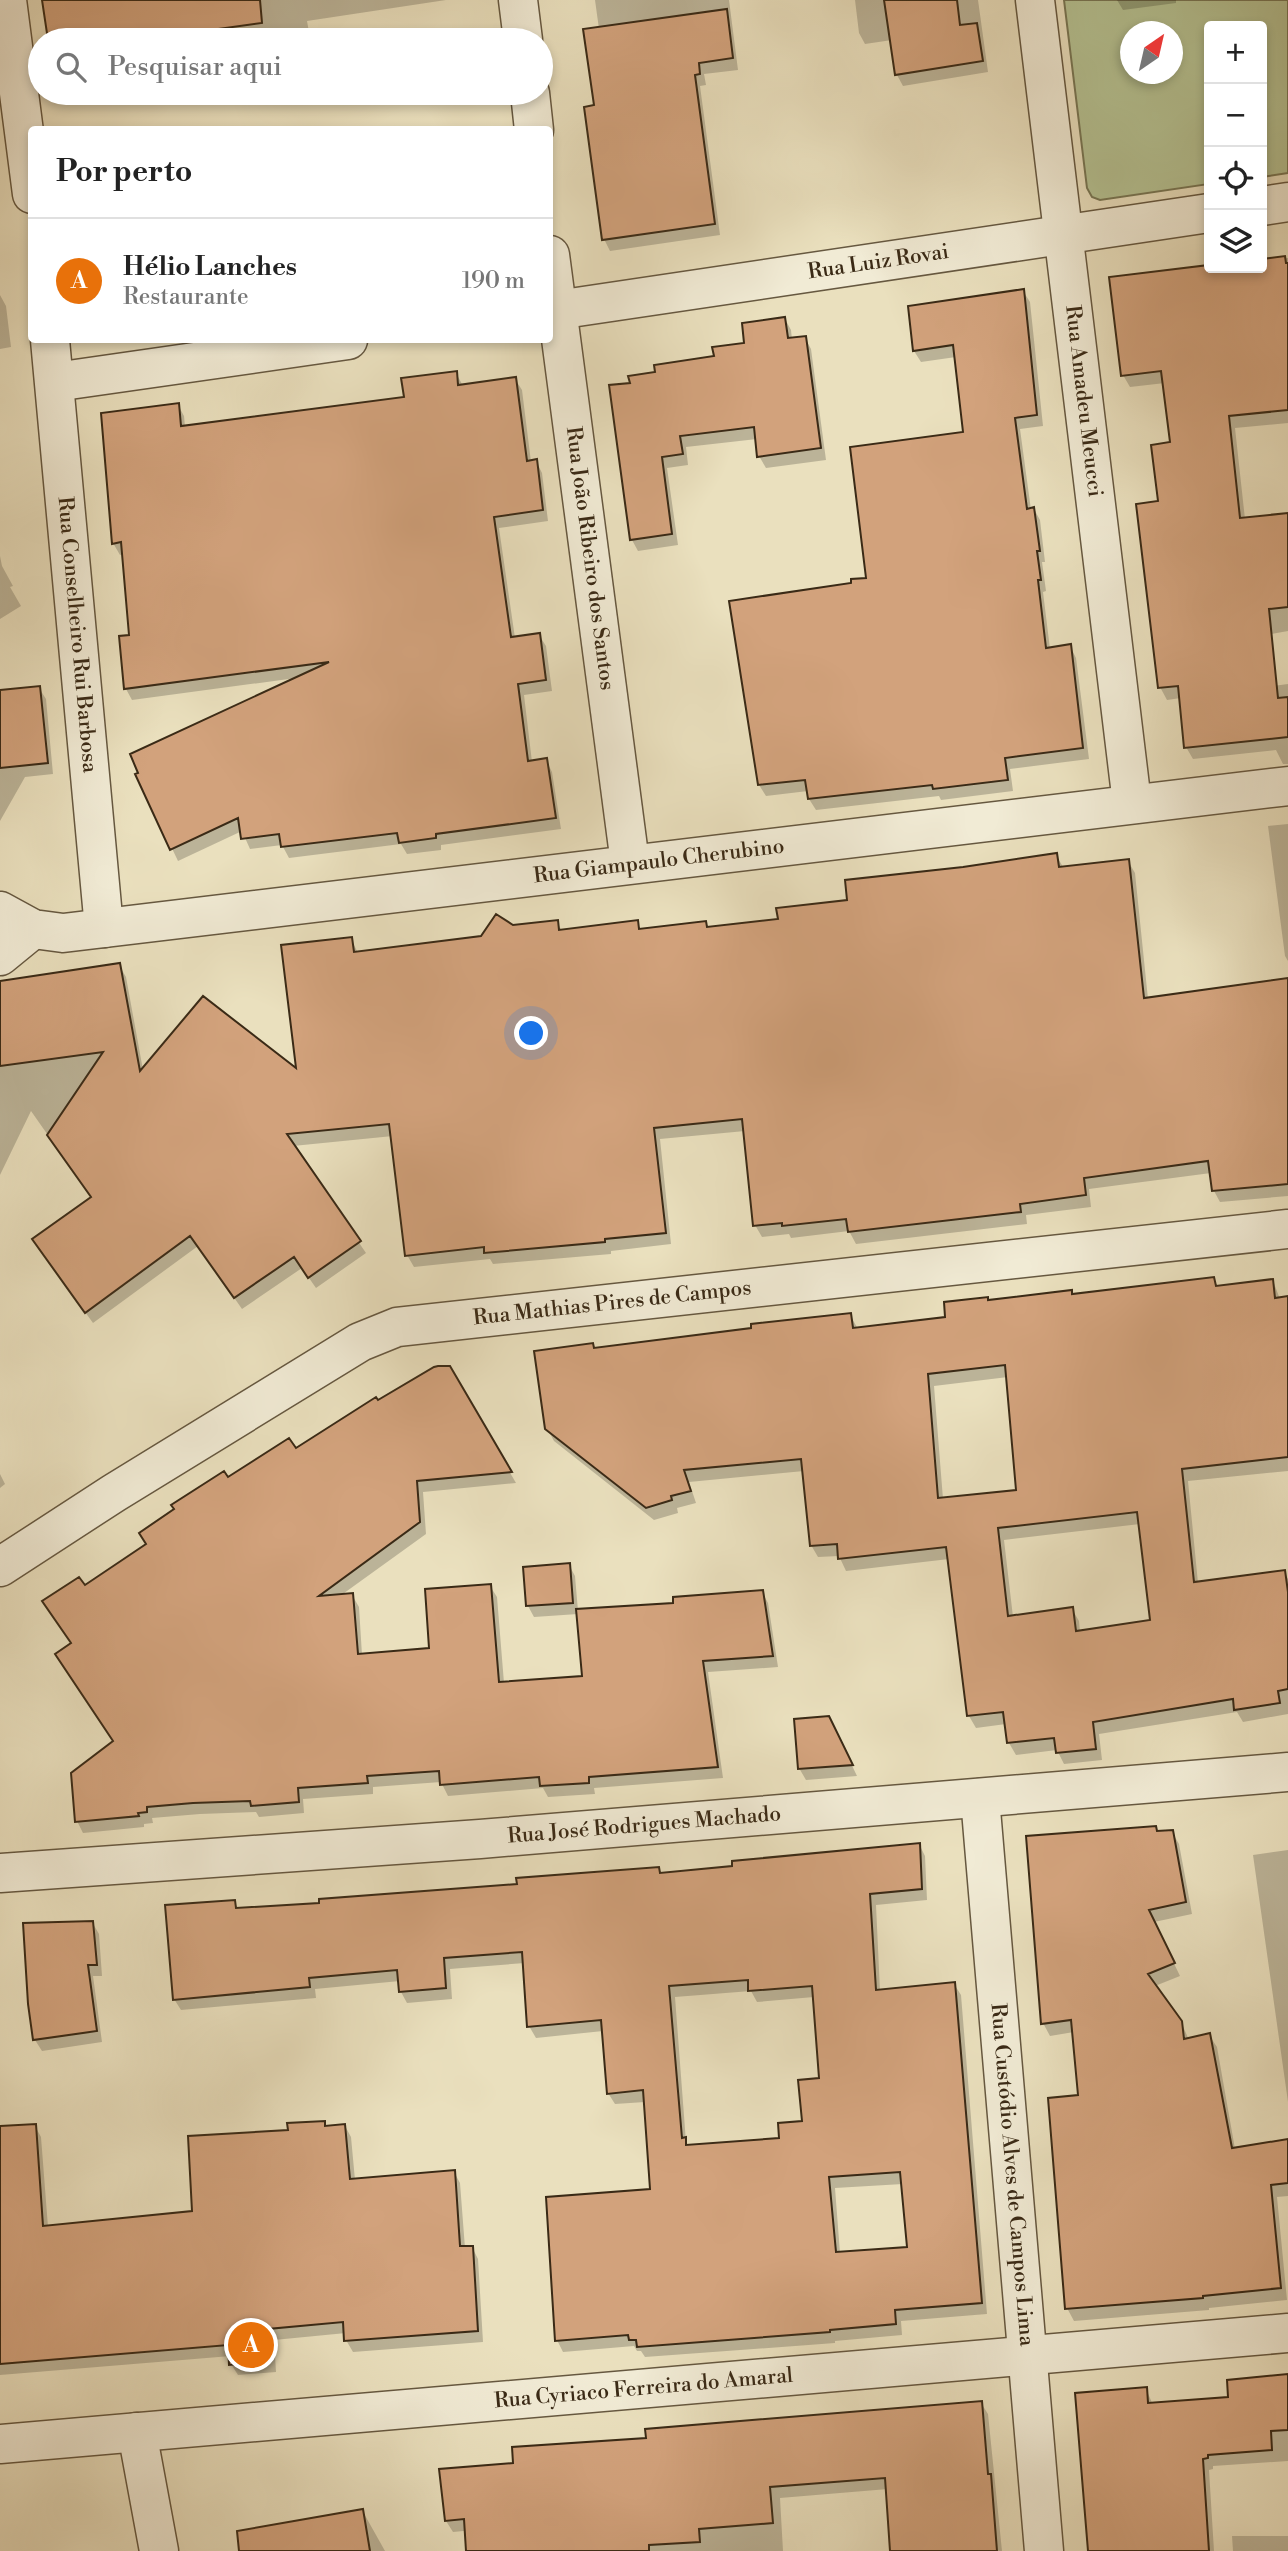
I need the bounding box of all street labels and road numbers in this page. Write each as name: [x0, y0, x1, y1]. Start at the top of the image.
street label: Rua Luiz Rovai: [806, 239, 951, 285]
street label: Rua Amadeu Meucci: [1059, 304, 1108, 499]
street label: Rua João Ribeiro dos Santos: [560, 425, 620, 692]
street label: Rua Conselheiro Rui Barbosa: [51, 496, 103, 774]
street label: Rua Giampaulo Cherubino: [532, 834, 786, 889]
street label: Rua Mathias Pires de Campos: [472, 1275, 753, 1332]
street label: Rua José Rodrigues Machado: [506, 1801, 782, 1850]
street label: Rua Custódio Alves de Campos Lima: [984, 2002, 1040, 2347]
street label: Rua Cyriaco Ferreira do Amaral: [493, 2363, 794, 2414]

